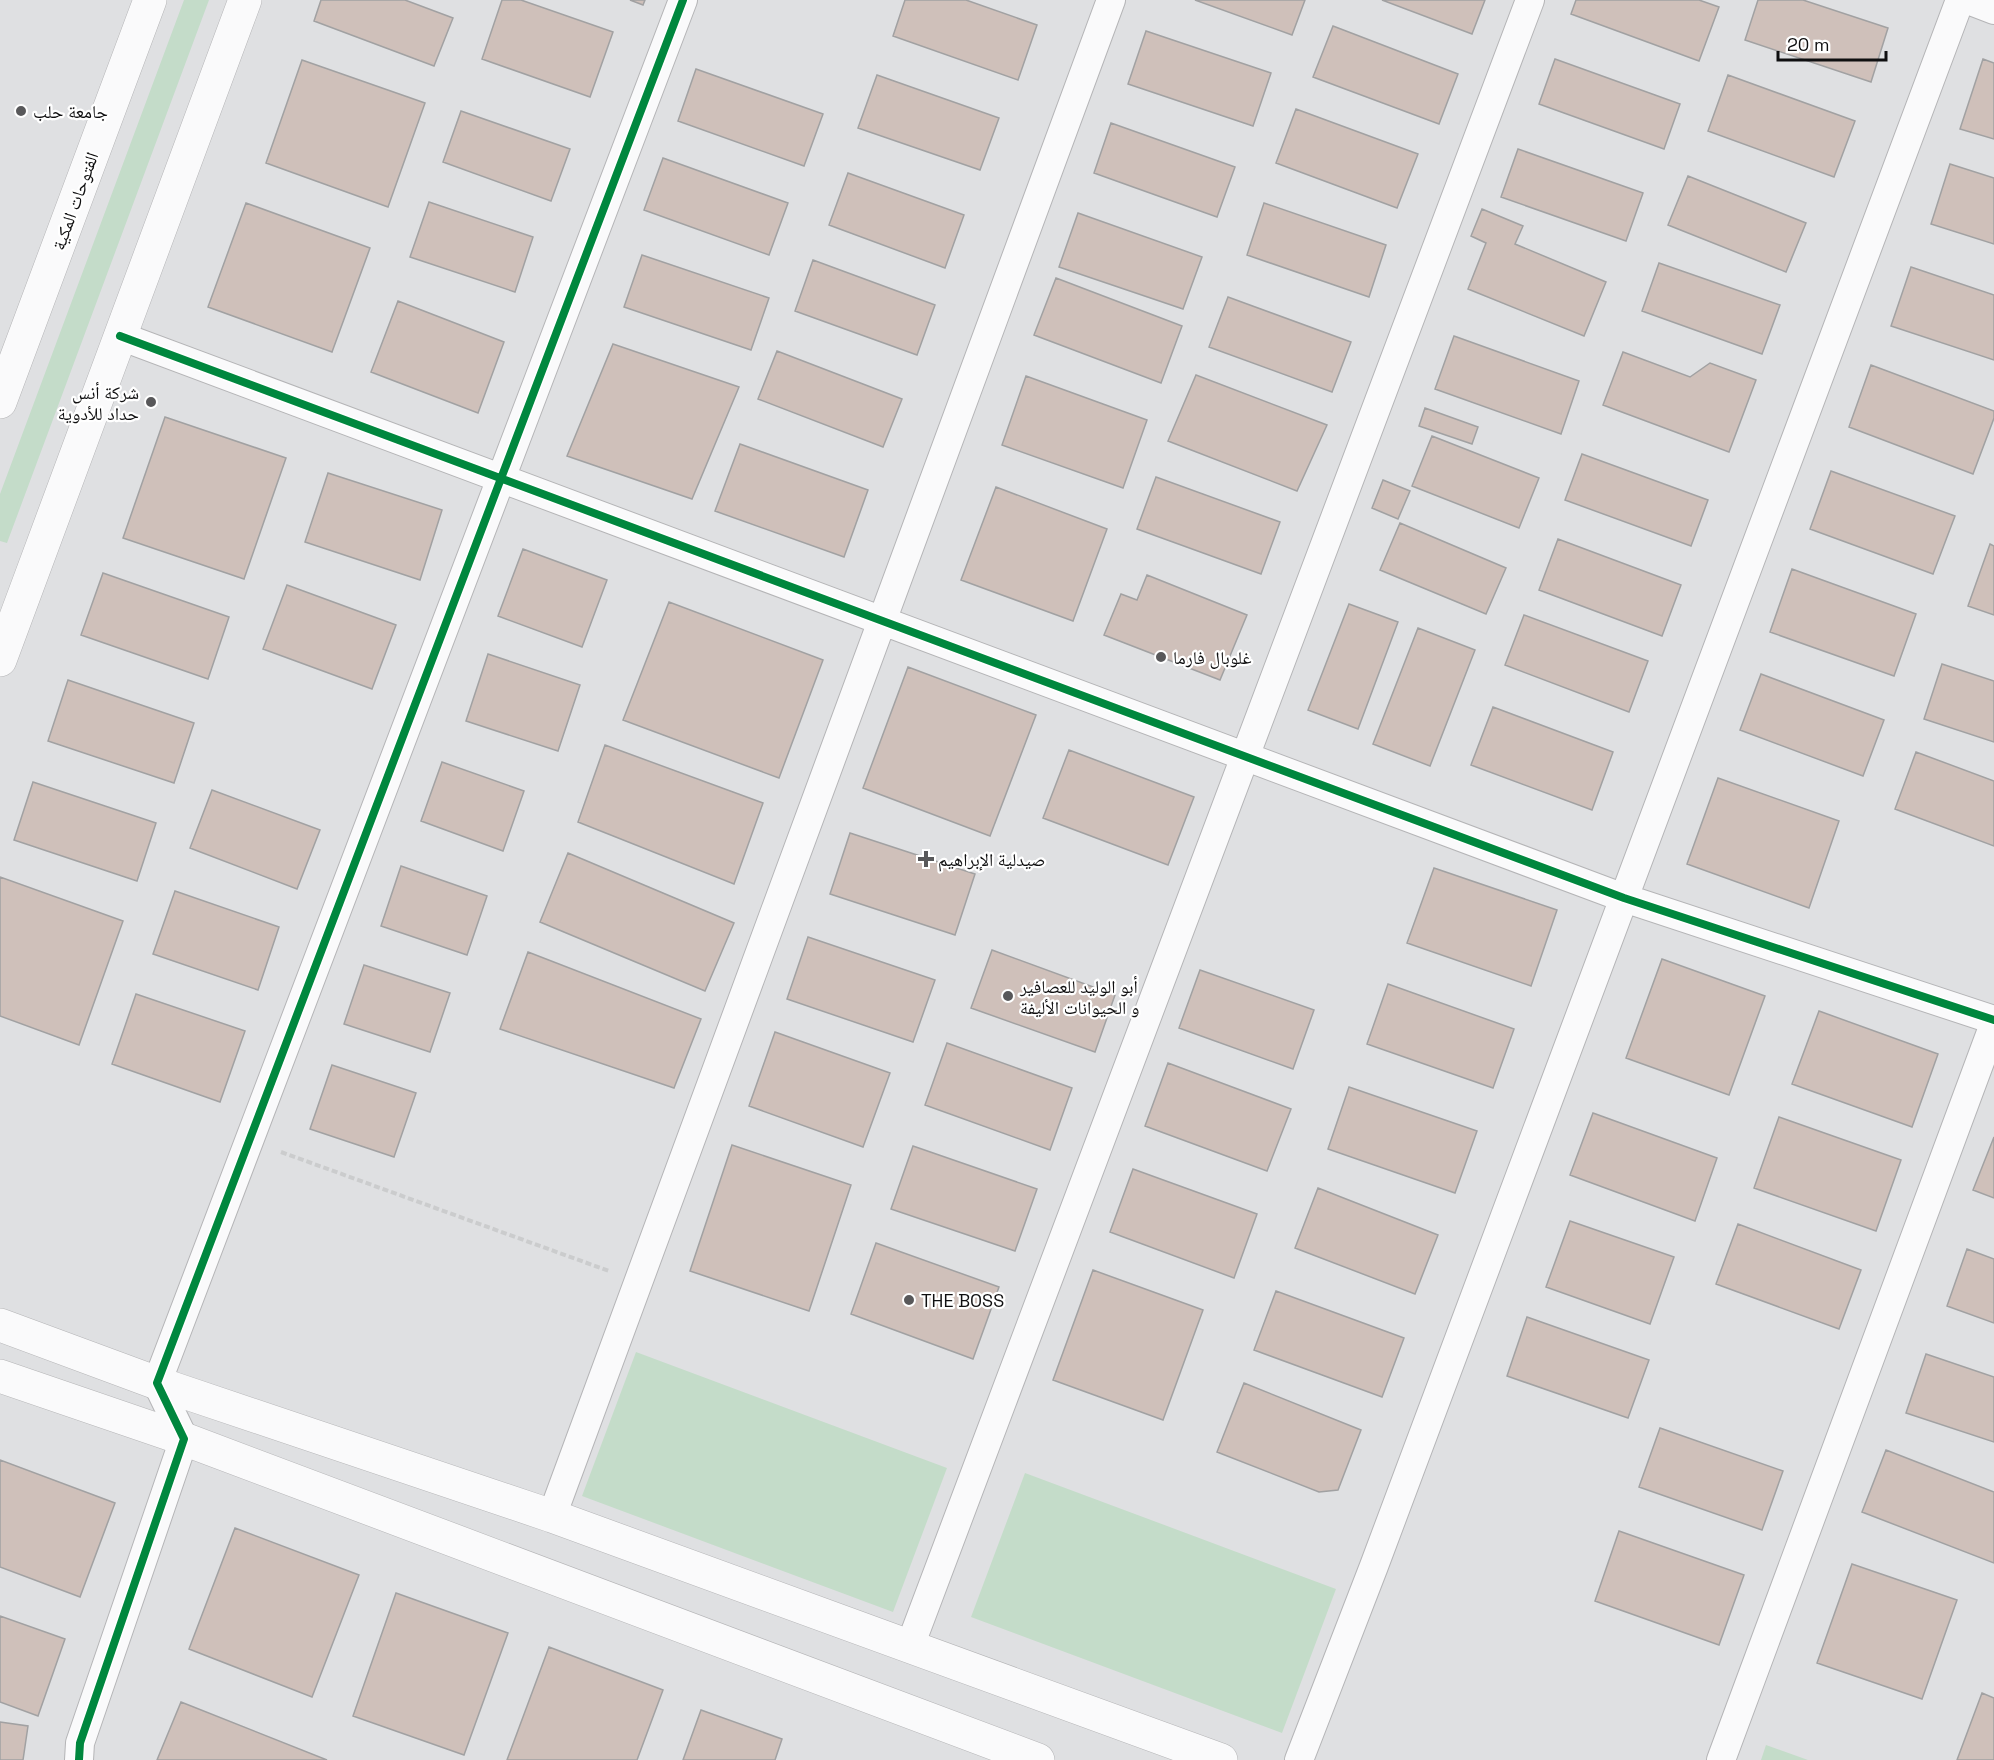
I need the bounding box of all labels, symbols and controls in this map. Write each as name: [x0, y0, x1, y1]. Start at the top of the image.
scale bar: [1778, 24, 1886, 62]
text: 20 m: [1787, 33, 1830, 56]
place label: جامعة حلب: [33, 100, 108, 123]
marker: جامعة حلب: [14, 104, 28, 118]
street label: الفتوحات المكية: [47, 149, 103, 253]
place label: شركة أنس حداد للأدوية: [58, 381, 139, 425]
marker: شركة أنس حداد للأدوية: [144, 395, 158, 409]
place label: غلوبال فارما: [1173, 646, 1252, 669]
marker: غلوبال فارما: [1154, 650, 1168, 664]
place label: صيدلية الإبراهيم: [938, 848, 1045, 872]
marker: صيدلية الإبراهيم: [919, 852, 933, 866]
place label: أبو الوليد للعصافير و الحيوانات الأليفة: [1019, 975, 1139, 1019]
marker: أبو الوليد للعصافير و الحيوانات الأليفة: [1001, 989, 1015, 1003]
place label: THE BOSS: [921, 1289, 1004, 1312]
marker: THE BOSS: [902, 1293, 916, 1307]

